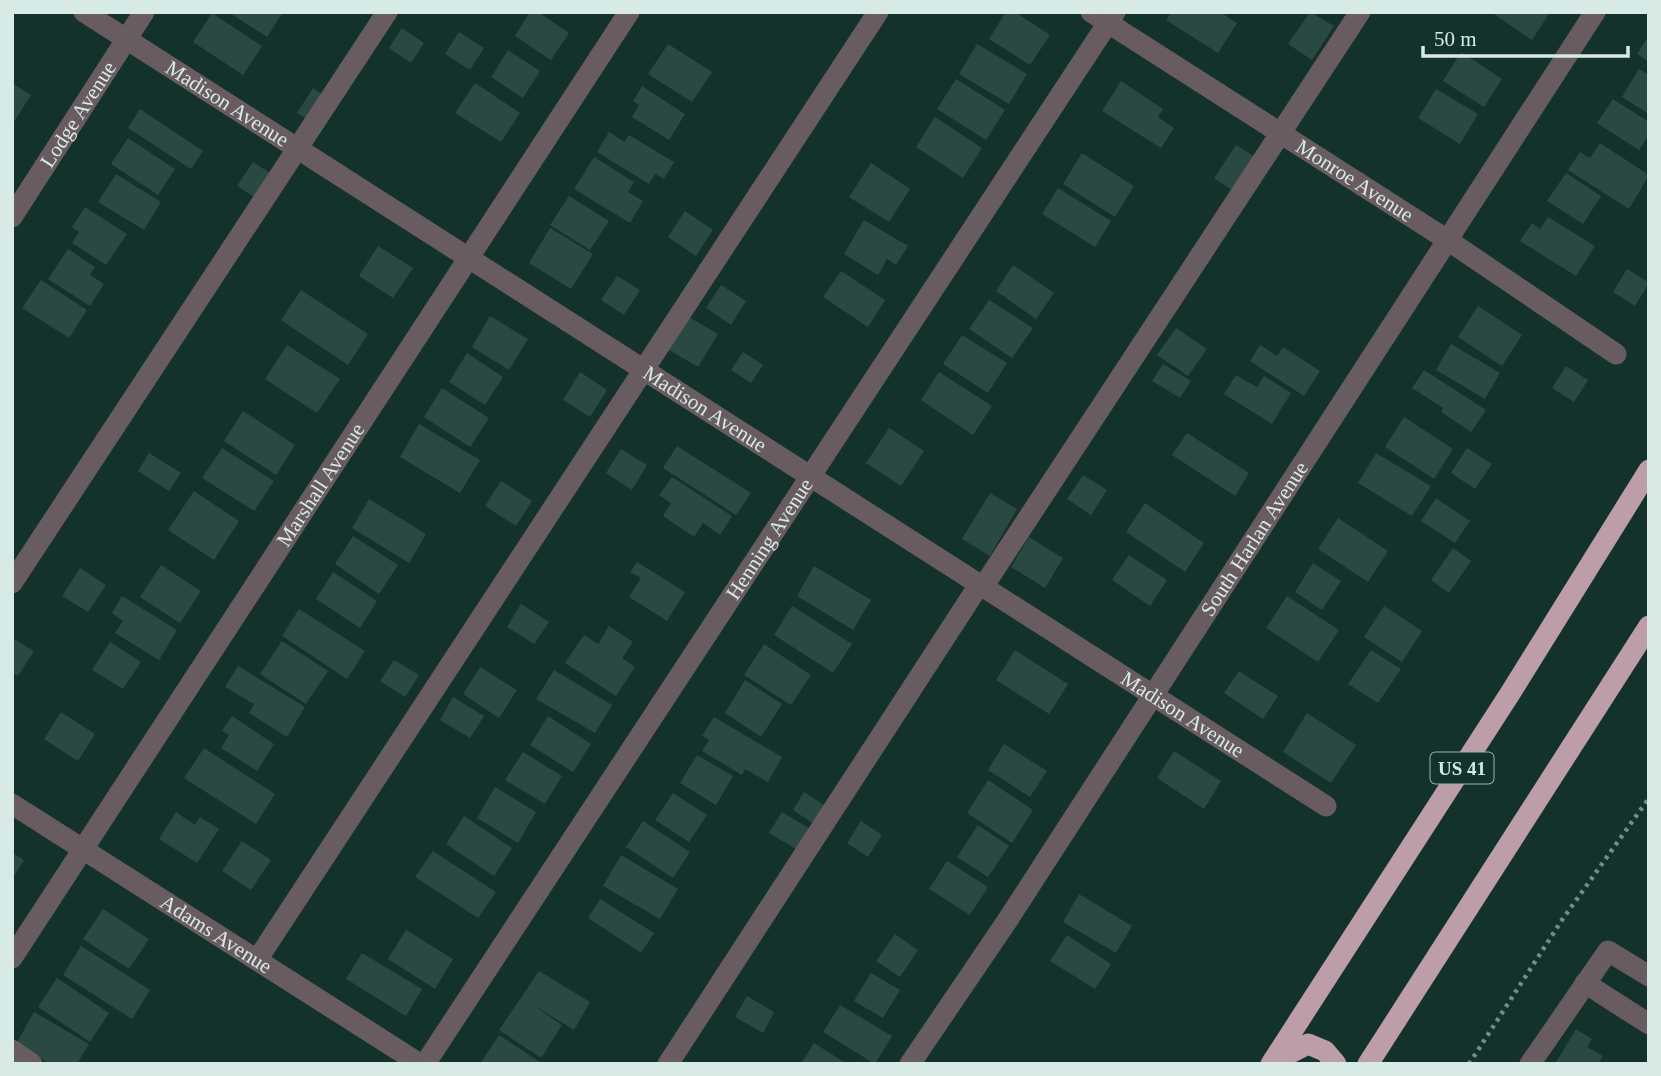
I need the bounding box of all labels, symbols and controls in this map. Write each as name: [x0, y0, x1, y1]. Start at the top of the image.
scale bar: [1423, 14, 1628, 58]
text: 50 m: [1434, 27, 1477, 51]
street label: Madison Avenue: [161, 55, 293, 152]
street label: Lodge Avenue: [35, 57, 121, 172]
street label: Monroe Avenue: [1292, 134, 1418, 227]
street label: Madison Avenue: [639, 361, 771, 457]
street label: Marshall Avenue: [272, 418, 370, 551]
street label: South Harlan Avenue: [1195, 457, 1313, 621]
street label: Henning Avenue: [721, 474, 818, 604]
street label: Madison Avenue: [1117, 666, 1249, 763]
road number: US 41: [1430, 752, 1494, 783]
street label: Adams Avenue: [156, 890, 276, 978]

